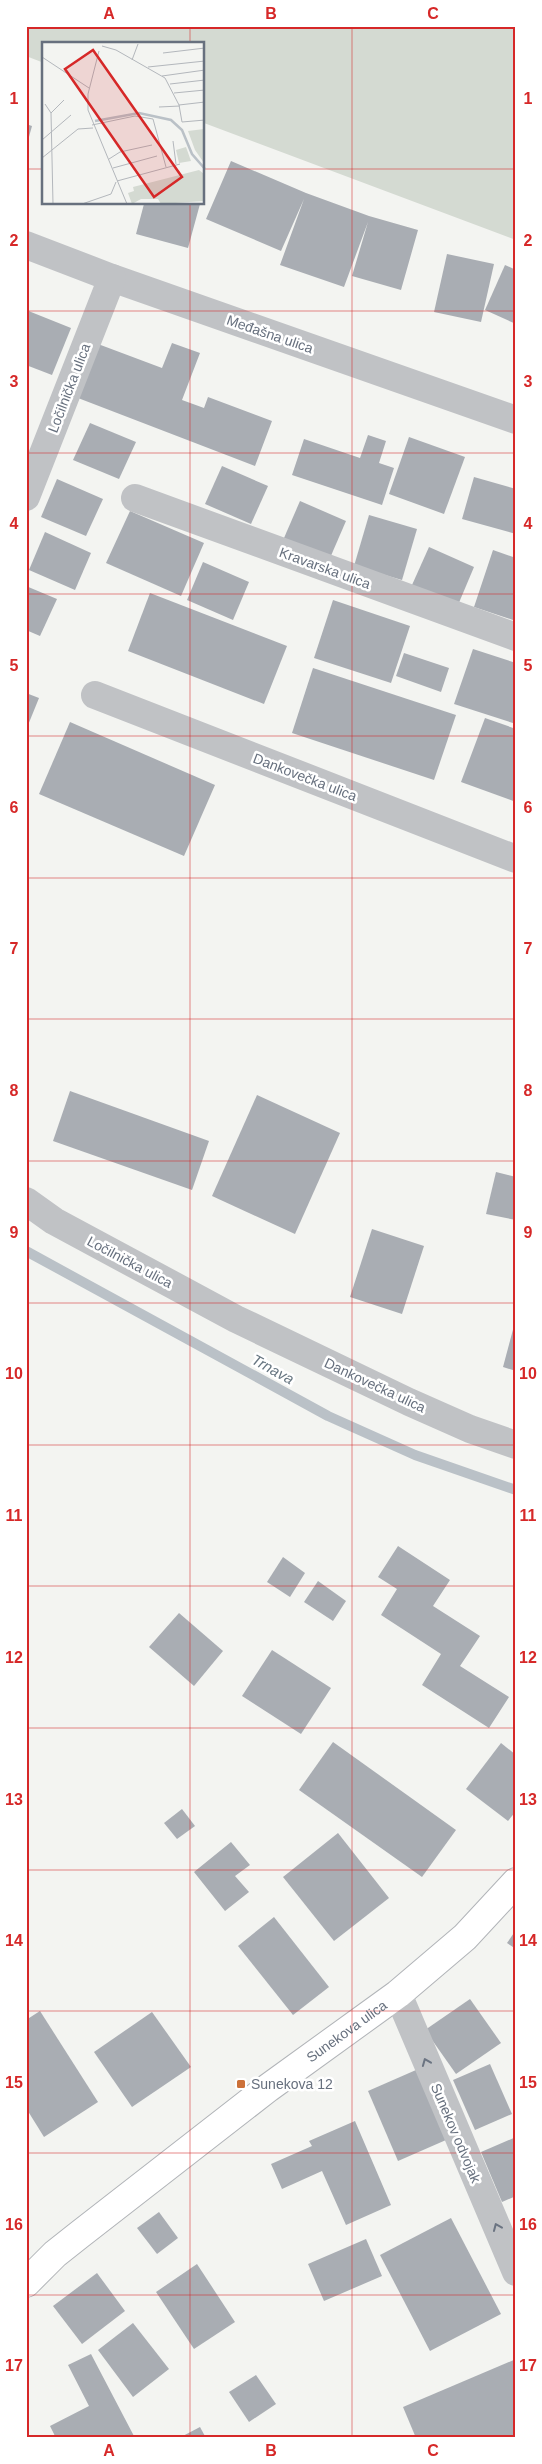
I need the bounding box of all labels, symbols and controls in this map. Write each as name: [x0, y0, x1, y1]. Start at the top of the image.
text: A: [103, 5, 115, 22]
text: B: [265, 5, 277, 22]
text: C: [427, 5, 439, 22]
inset map: [42, 42, 205, 205]
text: 1: [10, 90, 19, 107]
text: 1: [524, 90, 533, 107]
text: 2: [10, 232, 19, 249]
text: 2: [524, 232, 533, 249]
street label: Međašna ulica: [225, 312, 315, 356]
street label: Ločilnička ulica: [45, 341, 93, 435]
text: 3: [10, 373, 19, 390]
text: 3: [524, 373, 533, 390]
text: 4: [10, 515, 19, 532]
text: 4: [524, 515, 533, 532]
street label: Kravarska ulica: [277, 544, 373, 592]
text: 5: [10, 657, 19, 674]
text: 5: [524, 657, 533, 674]
street label: Dankovečka ulica: [251, 750, 359, 804]
text: 6: [10, 799, 19, 816]
text: 6: [524, 799, 533, 816]
text: 7: [10, 940, 19, 957]
text: 7: [524, 940, 533, 957]
text: 8: [10, 1082, 19, 1099]
text: 8: [524, 1082, 533, 1099]
text: 9: [10, 1224, 19, 1241]
text: 9: [524, 1224, 533, 1241]
street label: Ločilnička ulica: [85, 1233, 176, 1291]
water label: Trnava: [249, 1351, 297, 1387]
street label: Dankovečka ulica: [322, 1355, 428, 1416]
text: 10: [5, 1365, 23, 1382]
text: 10: [519, 1365, 537, 1382]
text: 11: [6, 1507, 23, 1524]
text: 11: [520, 1507, 537, 1524]
text: 12: [5, 1649, 23, 1666]
text: 12: [519, 1649, 537, 1666]
text: 13: [5, 1791, 23, 1808]
text: 13: [519, 1791, 537, 1808]
text: 14: [5, 1932, 23, 1949]
text: 14: [519, 1932, 537, 1949]
street label: Sunekova ulica: [303, 1997, 390, 2066]
one-way arrow: [422, 2058, 432, 2067]
text: 15: [5, 2074, 23, 2091]
text: 15: [519, 2074, 537, 2091]
place label: Sunekova 12: [251, 2076, 333, 2092]
marker: Sunekova 12: [235, 2078, 247, 2090]
street label: Sunekov odvojak: [428, 2081, 485, 2186]
text: 16: [5, 2216, 23, 2233]
text: 16: [519, 2216, 537, 2233]
one-way arrow: [492, 2223, 503, 2232]
text: 17: [5, 2357, 23, 2374]
text: 17: [519, 2357, 537, 2374]
text: A: [103, 2442, 115, 2459]
text: B: [265, 2442, 277, 2459]
text: C: [427, 2442, 439, 2459]

